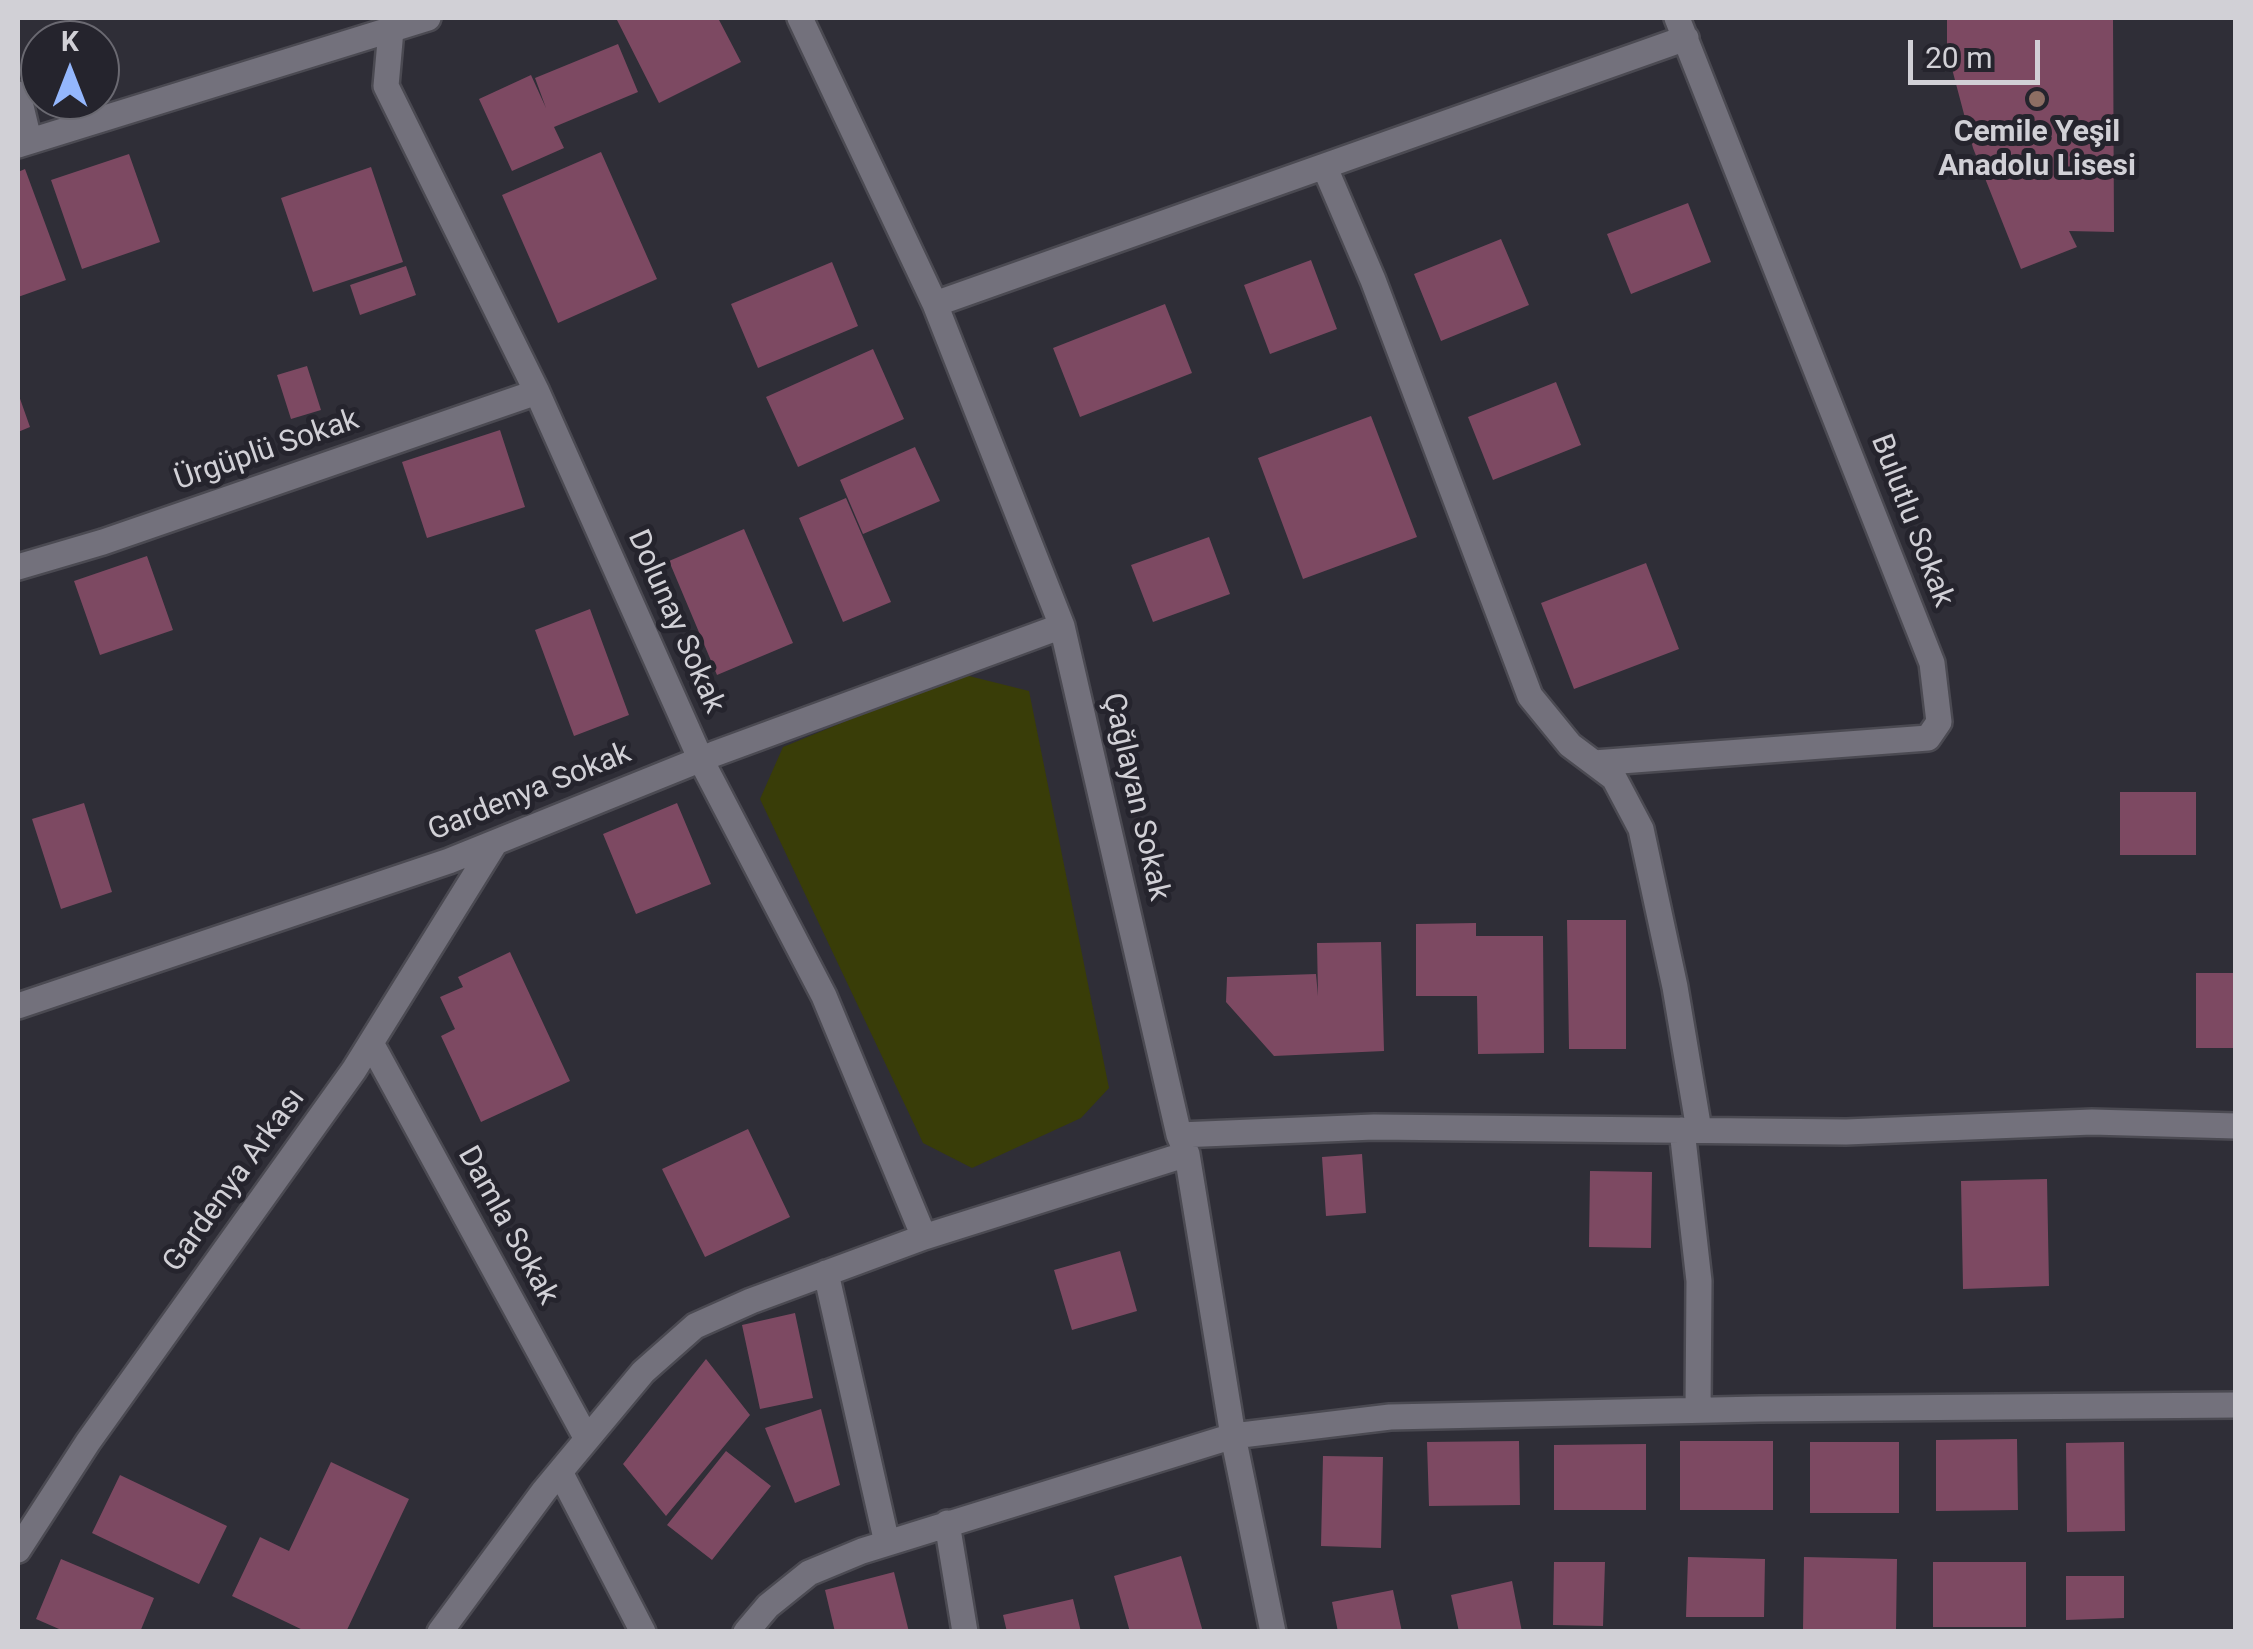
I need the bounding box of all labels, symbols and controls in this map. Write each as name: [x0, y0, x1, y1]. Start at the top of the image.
north arrow: [20, 20, 120, 120]
scale bar: [1913, 20, 2046, 82]
text: K: [61, 25, 79, 58]
text: 20 m: [1925, 40, 1992, 75]
marker: Cemile Yeşil Anadolu Lisesi: [2026, 88, 2048, 110]
place label: Cemile Yeşil Anadolu Lisesi: [1938, 115, 2136, 186]
street label: Ürgüplü Sokak: [170, 403, 364, 499]
street label: Bulutlu Sokak: [1862, 430, 1960, 612]
street label: Dolunay Sokak: [619, 525, 731, 719]
street label: Çağlayan Sokak: [1094, 690, 1176, 904]
street label: Gardenya Sokak: [423, 736, 637, 850]
street label: Gardenya Arkası: [156, 1082, 314, 1280]
street label: Damla Sokak: [449, 1141, 565, 1311]

